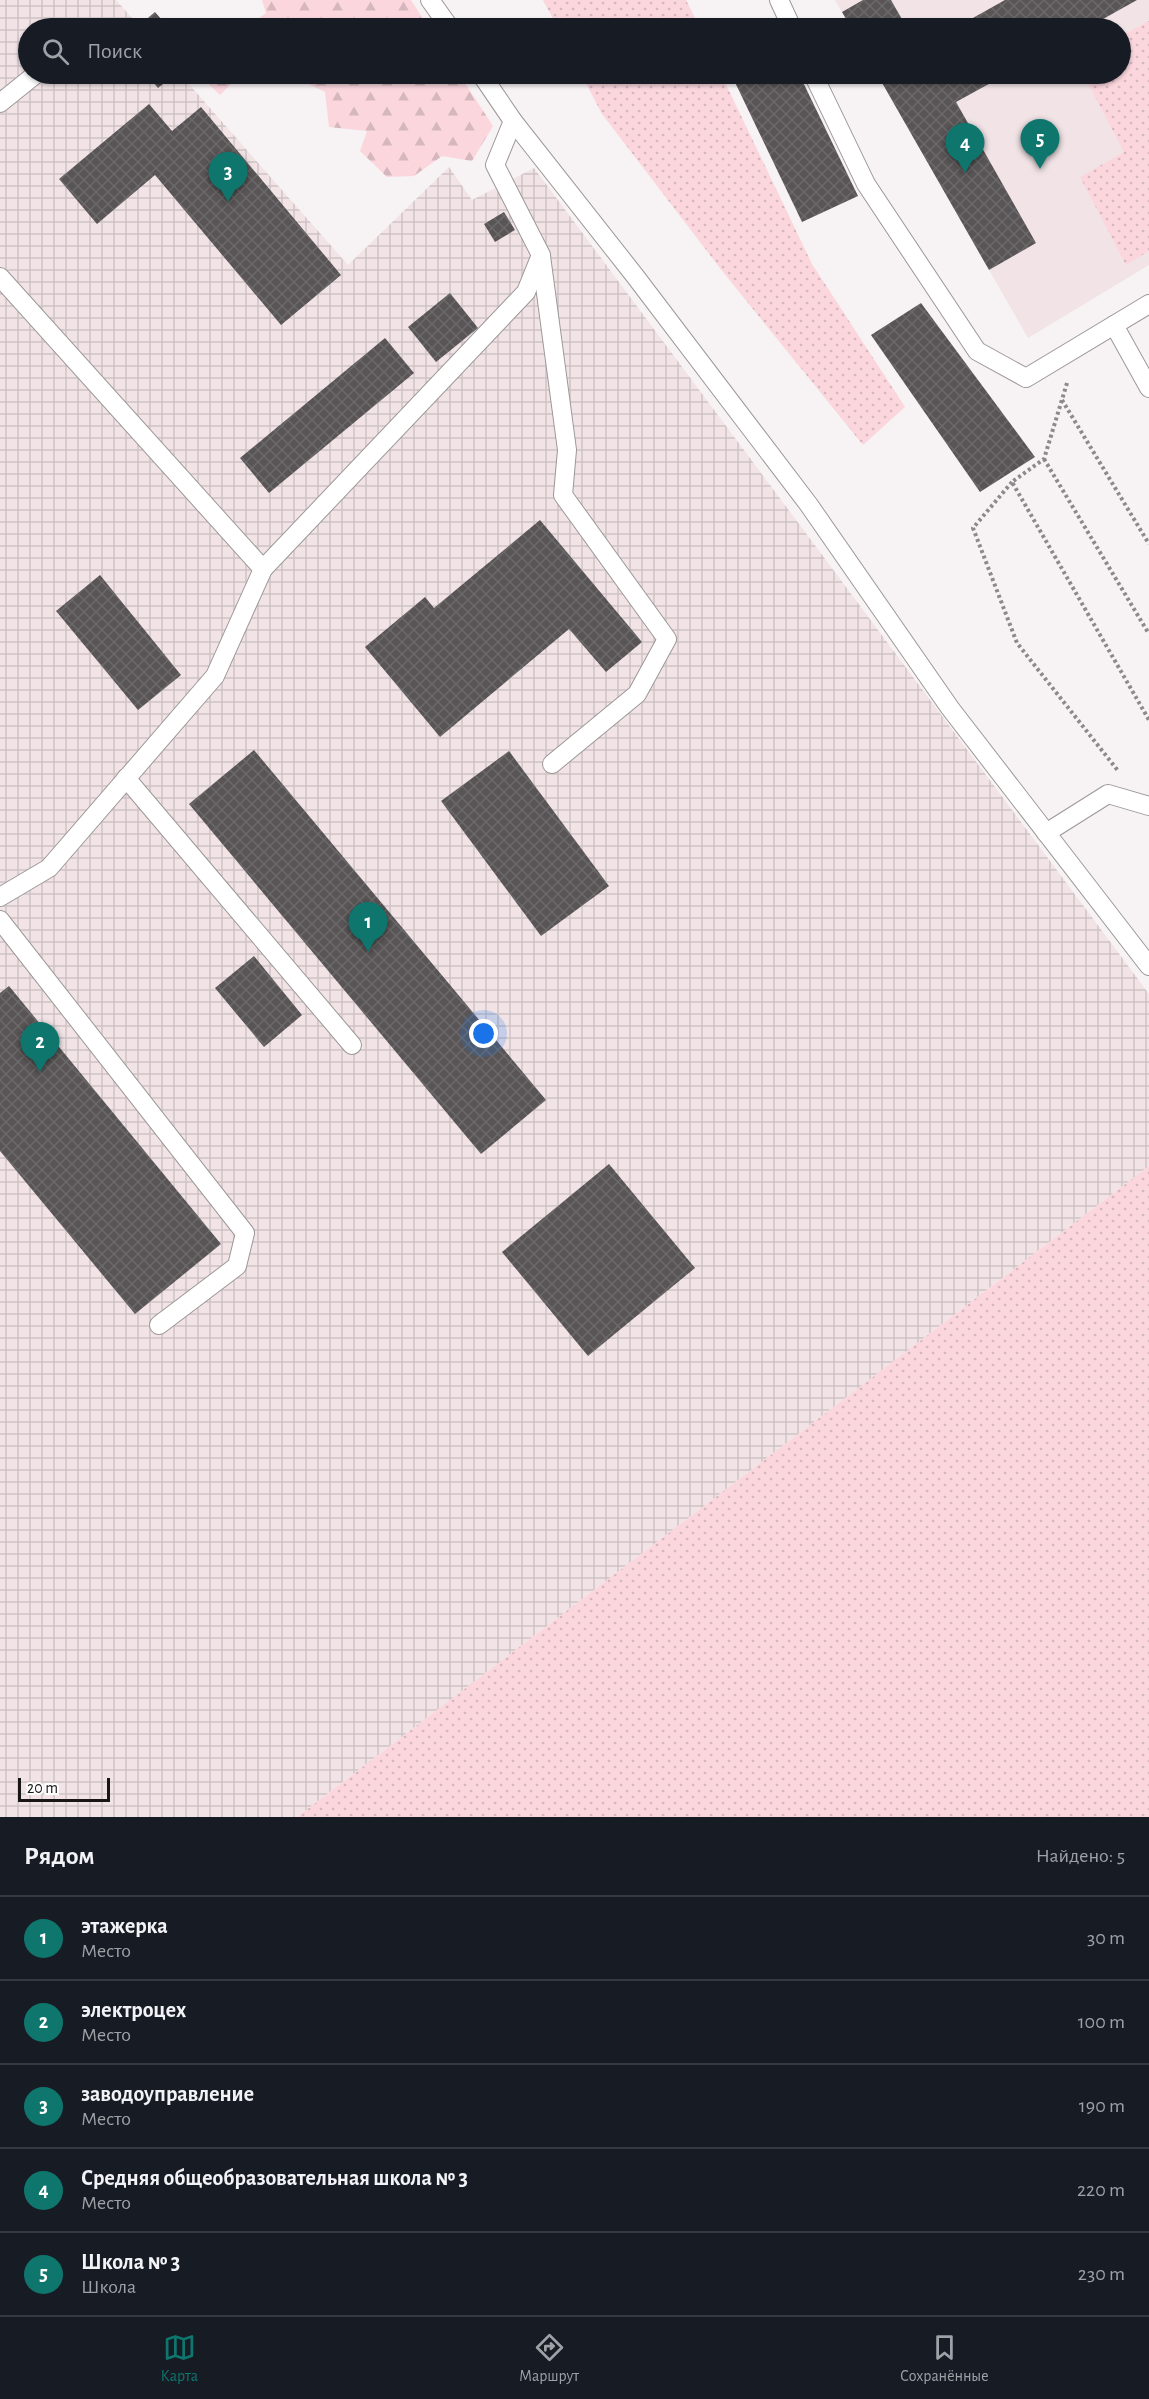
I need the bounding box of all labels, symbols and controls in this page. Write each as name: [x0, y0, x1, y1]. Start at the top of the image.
search box: [18, 18, 1131, 84]
icon: search: [39, 35, 72, 68]
text: Поиск: [87, 40, 142, 62]
pin: 5: [1020, 120, 1060, 169]
pin: 4: [946, 124, 984, 173]
pin: 3: [208, 152, 248, 202]
pin: 1: [348, 902, 388, 952]
your location: [469, 1019, 498, 1048]
pin: 2: [20, 1022, 60, 1072]
scale bar: [18, 1775, 110, 1802]
text: 20 m: [27, 1780, 58, 1796]
text: Рядом: [24, 1843, 95, 1869]
text: Найдено: 5: [1036, 1846, 1125, 1866]
text: этажерка: [81, 1915, 168, 1937]
text: 1: [40, 1928, 47, 1948]
text: 30 m: [1087, 1928, 1125, 1948]
text: Место: [81, 1941, 131, 1961]
text: электроцех: [81, 1999, 186, 2021]
text: 2: [39, 2012, 48, 2032]
text: 100 m: [1078, 2012, 1125, 2032]
text: Место: [81, 2025, 131, 2045]
text: заводоуправление: [81, 2083, 254, 2105]
text: 3: [39, 2096, 48, 2116]
text: 190 m: [1079, 2096, 1125, 2116]
text: Место: [81, 2109, 131, 2129]
text: Средняя общеобразовательная школа № 3: [81, 2167, 468, 2189]
text: 4: [38, 2180, 49, 2200]
text: 220 m: [1077, 2180, 1125, 2200]
text: Место: [81, 2193, 131, 2213]
text: Школа № 3: [81, 2251, 180, 2273]
text: 5: [39, 2264, 48, 2284]
text: 230 m: [1078, 2264, 1125, 2284]
text: Школа: [81, 2277, 136, 2297]
tab: Карта: [160, 2331, 198, 2386]
tab: Маршрут: [519, 2331, 579, 2386]
tab: Сохранённые: [900, 2331, 989, 2386]

